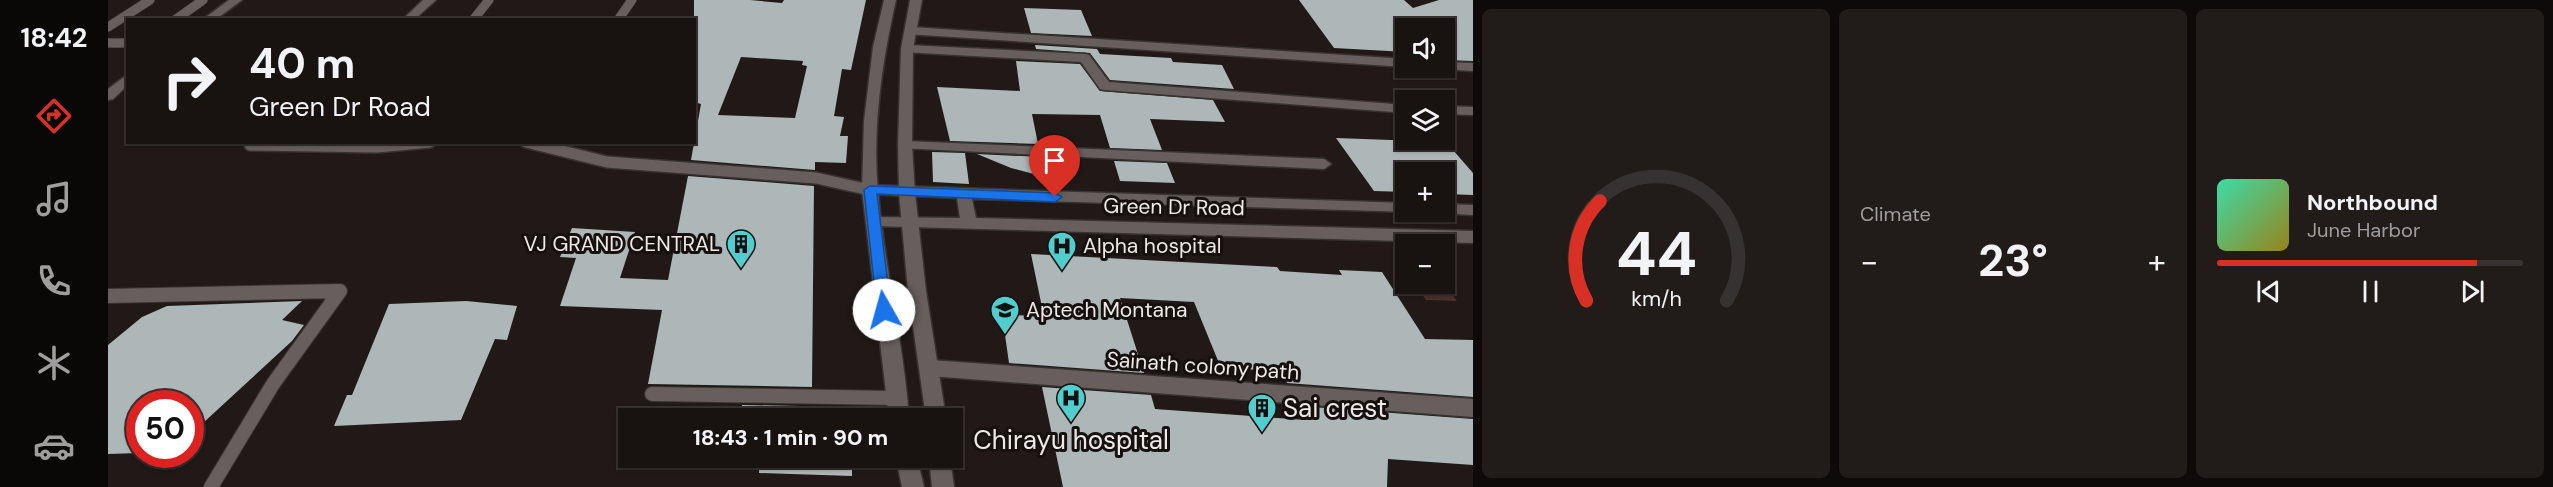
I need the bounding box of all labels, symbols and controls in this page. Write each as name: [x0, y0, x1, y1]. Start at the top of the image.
map controls: [1395, 18, 1455, 294]
button: sound: [1395, 18, 1455, 78]
text: 18:42: [21, 20, 87, 55]
text: 40 m: [249, 36, 355, 91]
icon: right: [150, 42, 228, 120]
text: Green Dr Road: [249, 89, 431, 124]
button: layers: [1395, 90, 1455, 150]
icon: directions: [33, 95, 75, 137]
pin: [1029, 135, 1080, 197]
icon: arrive: [1038, 144, 1071, 177]
button: +: [1395, 162, 1455, 222]
icon: music: [33, 178, 75, 220]
text: Northbound: [2307, 188, 2438, 217]
street label: Green Dr Road: [1103, 192, 1245, 222]
text: Climate: [1860, 201, 1931, 227]
text: 44: [1615, 213, 1697, 294]
text: June Harbor: [2307, 217, 2420, 243]
building icon: VJ GRAND CENTRAL: [725, 228, 757, 270]
place label: VJ GRAND CENTRAL: [524, 230, 720, 258]
hospital icon: Alpha hospital: [1046, 230, 1078, 272]
text: 23°: [1978, 231, 2048, 290]
place label: Alpha hospital: [1083, 232, 1221, 260]
button: −: [1395, 234, 1455, 294]
text: −: [1860, 240, 1878, 283]
text: +: [2148, 240, 2166, 283]
icon: phone: [33, 260, 75, 302]
icon: previous: [2252, 275, 2285, 308]
icon: pause: [2354, 275, 2387, 308]
icon: next: [2456, 275, 2489, 308]
position arrow: [852, 278, 916, 342]
text: km/h: [1631, 285, 1681, 313]
school or university icon: Aptech Montana: [989, 294, 1021, 336]
place label: Aptech Montana: [1026, 296, 1188, 324]
icon: climate: [33, 342, 75, 384]
street label: Sainath colony path: [1106, 345, 1300, 387]
hospital icon: Chirayu hospital: [1055, 382, 1087, 424]
speed limit sign: 50: [126, 390, 204, 468]
place label: Sai crest: [1283, 391, 1387, 425]
building icon: Sai crest: [1246, 392, 1278, 434]
text: 18:43 · 1 min · 90 m: [693, 423, 888, 452]
place label: Chirayu hospital: [973, 423, 1169, 457]
icon: car: [33, 425, 75, 467]

